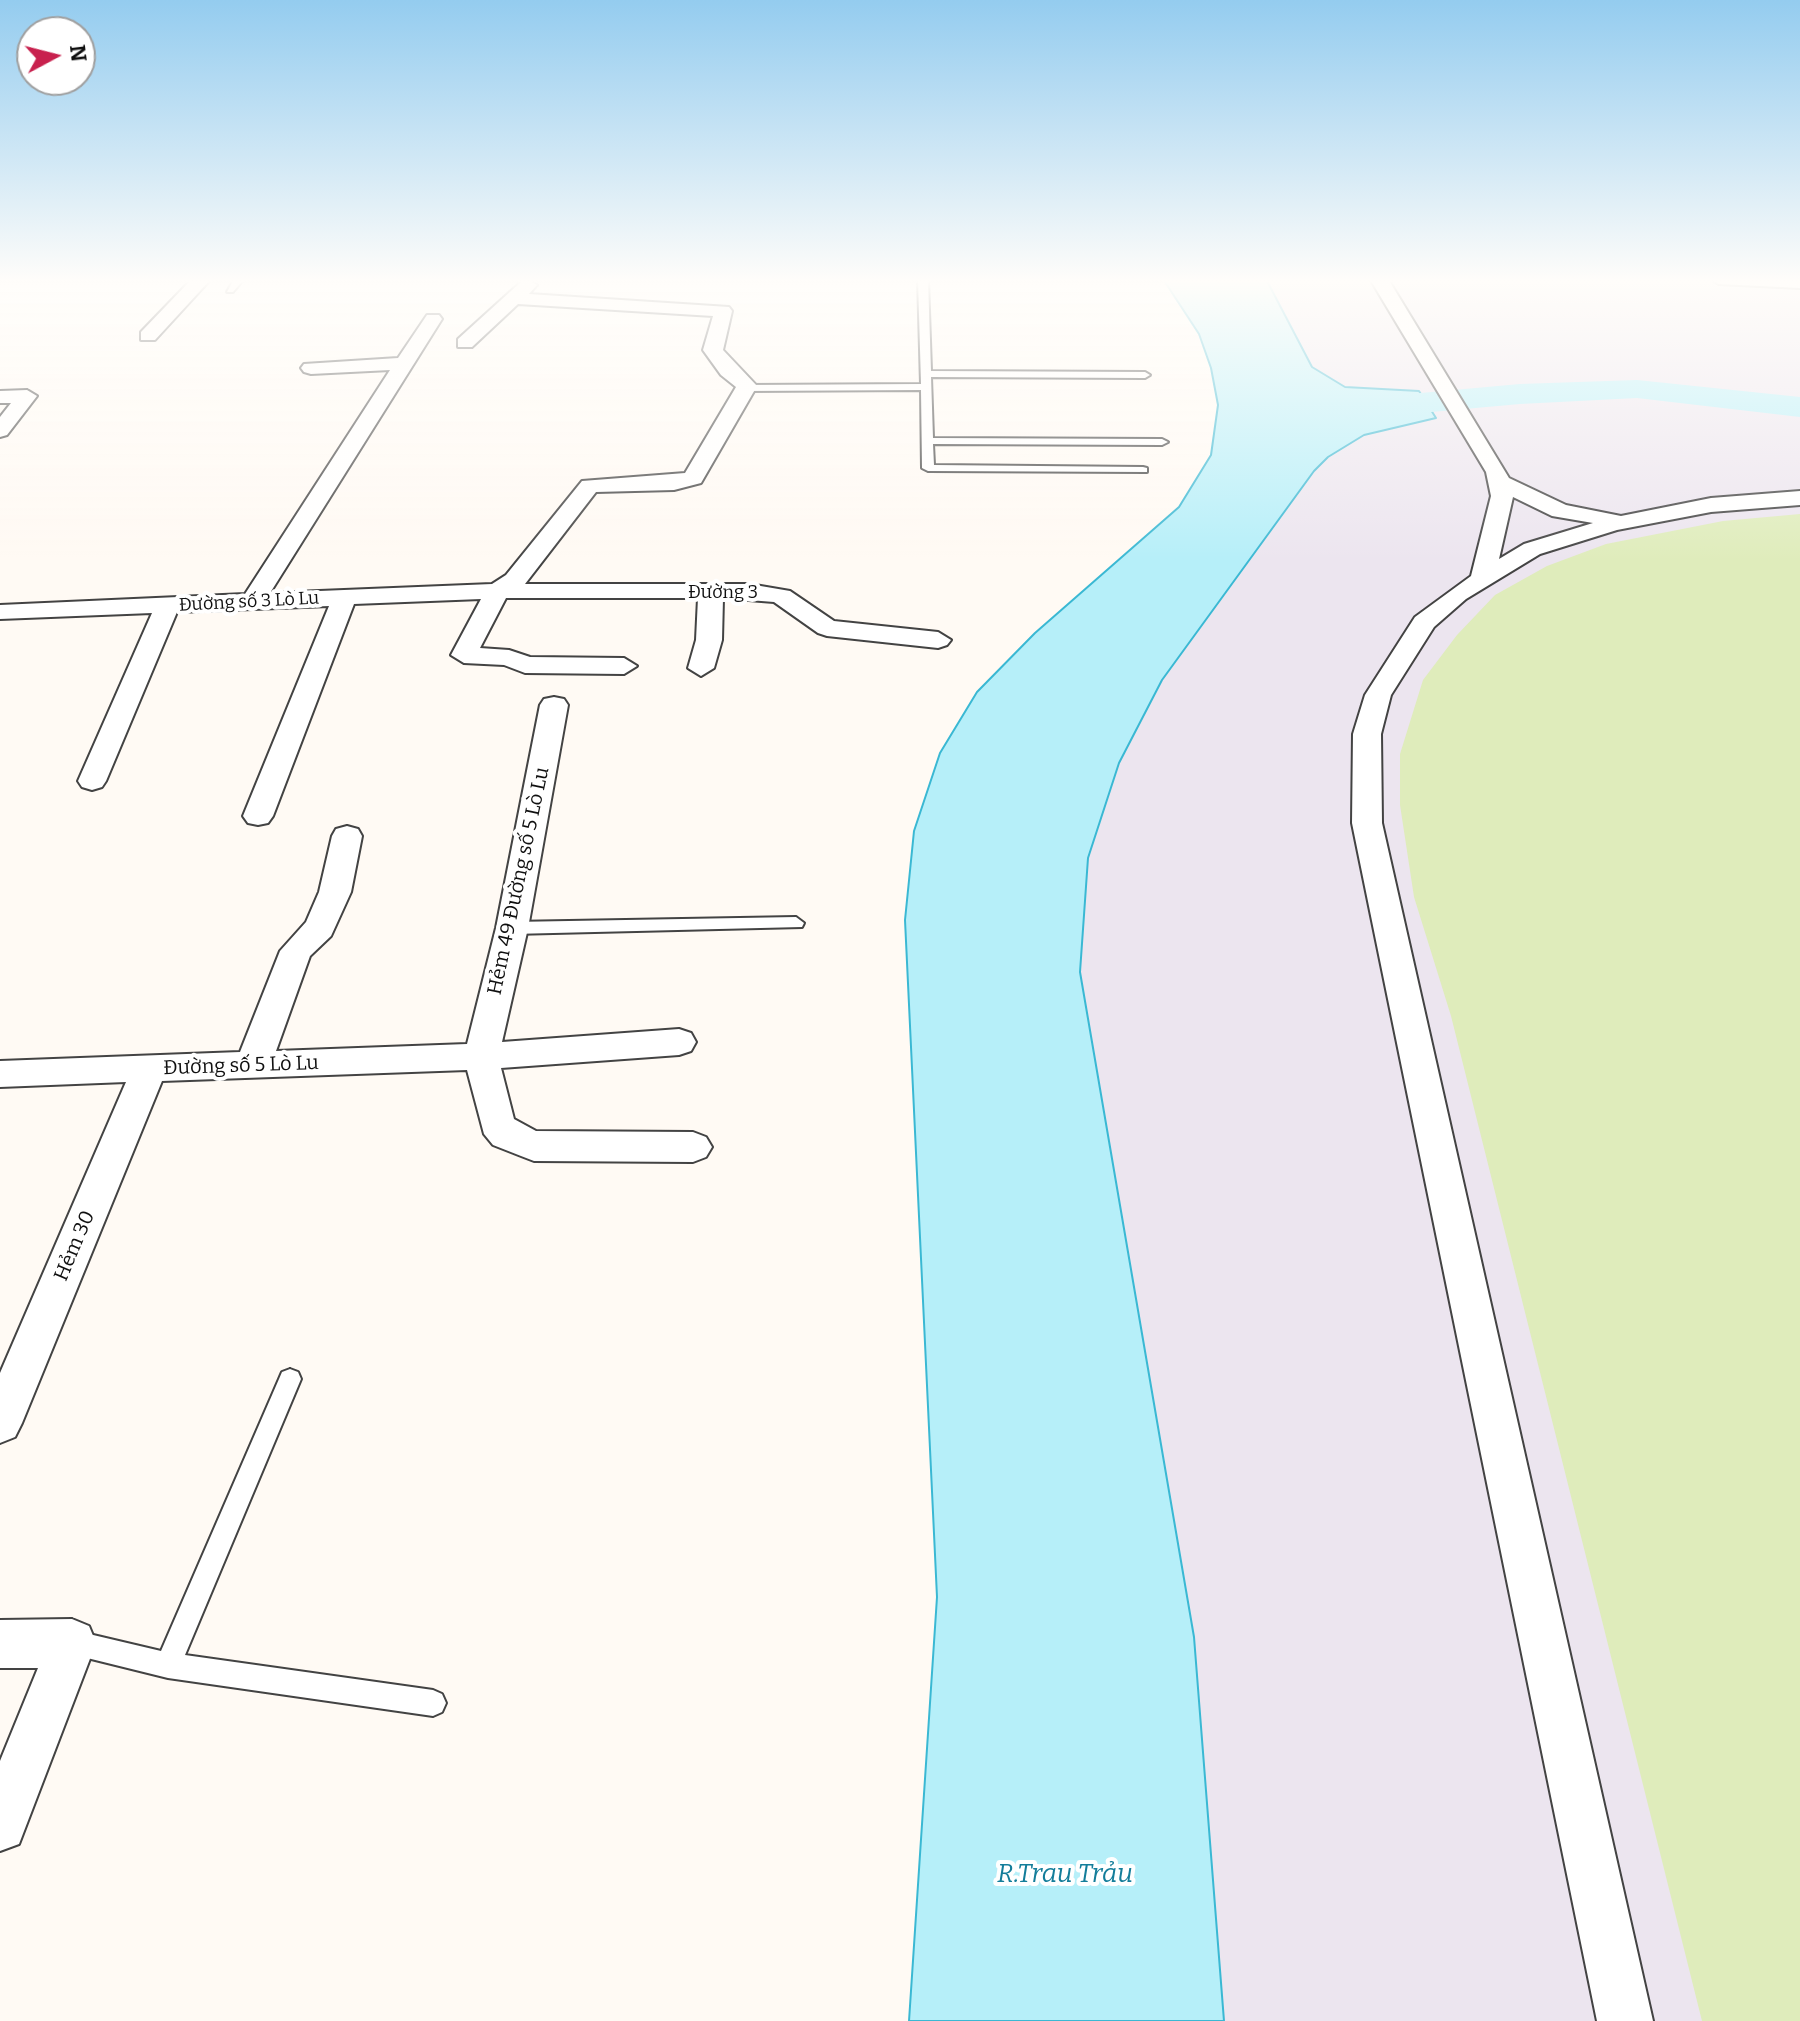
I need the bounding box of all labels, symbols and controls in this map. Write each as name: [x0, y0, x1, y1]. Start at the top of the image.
north arrow: [16, 16, 96, 96]
text: N: [64, 43, 93, 63]
street label: Đường 3: [688, 582, 758, 604]
street label: Đường số 3 Lò Lu: [178, 588, 320, 616]
street label: Hẻm 49 Đường số 5 Lò Lu: [483, 765, 555, 997]
street label: Đường số 5 Lò Lu: [163, 1051, 319, 1081]
street label: Hẻm 30: [50, 1207, 100, 1285]
water label: R.Trau Trảu: [997, 1859, 1133, 1891]

